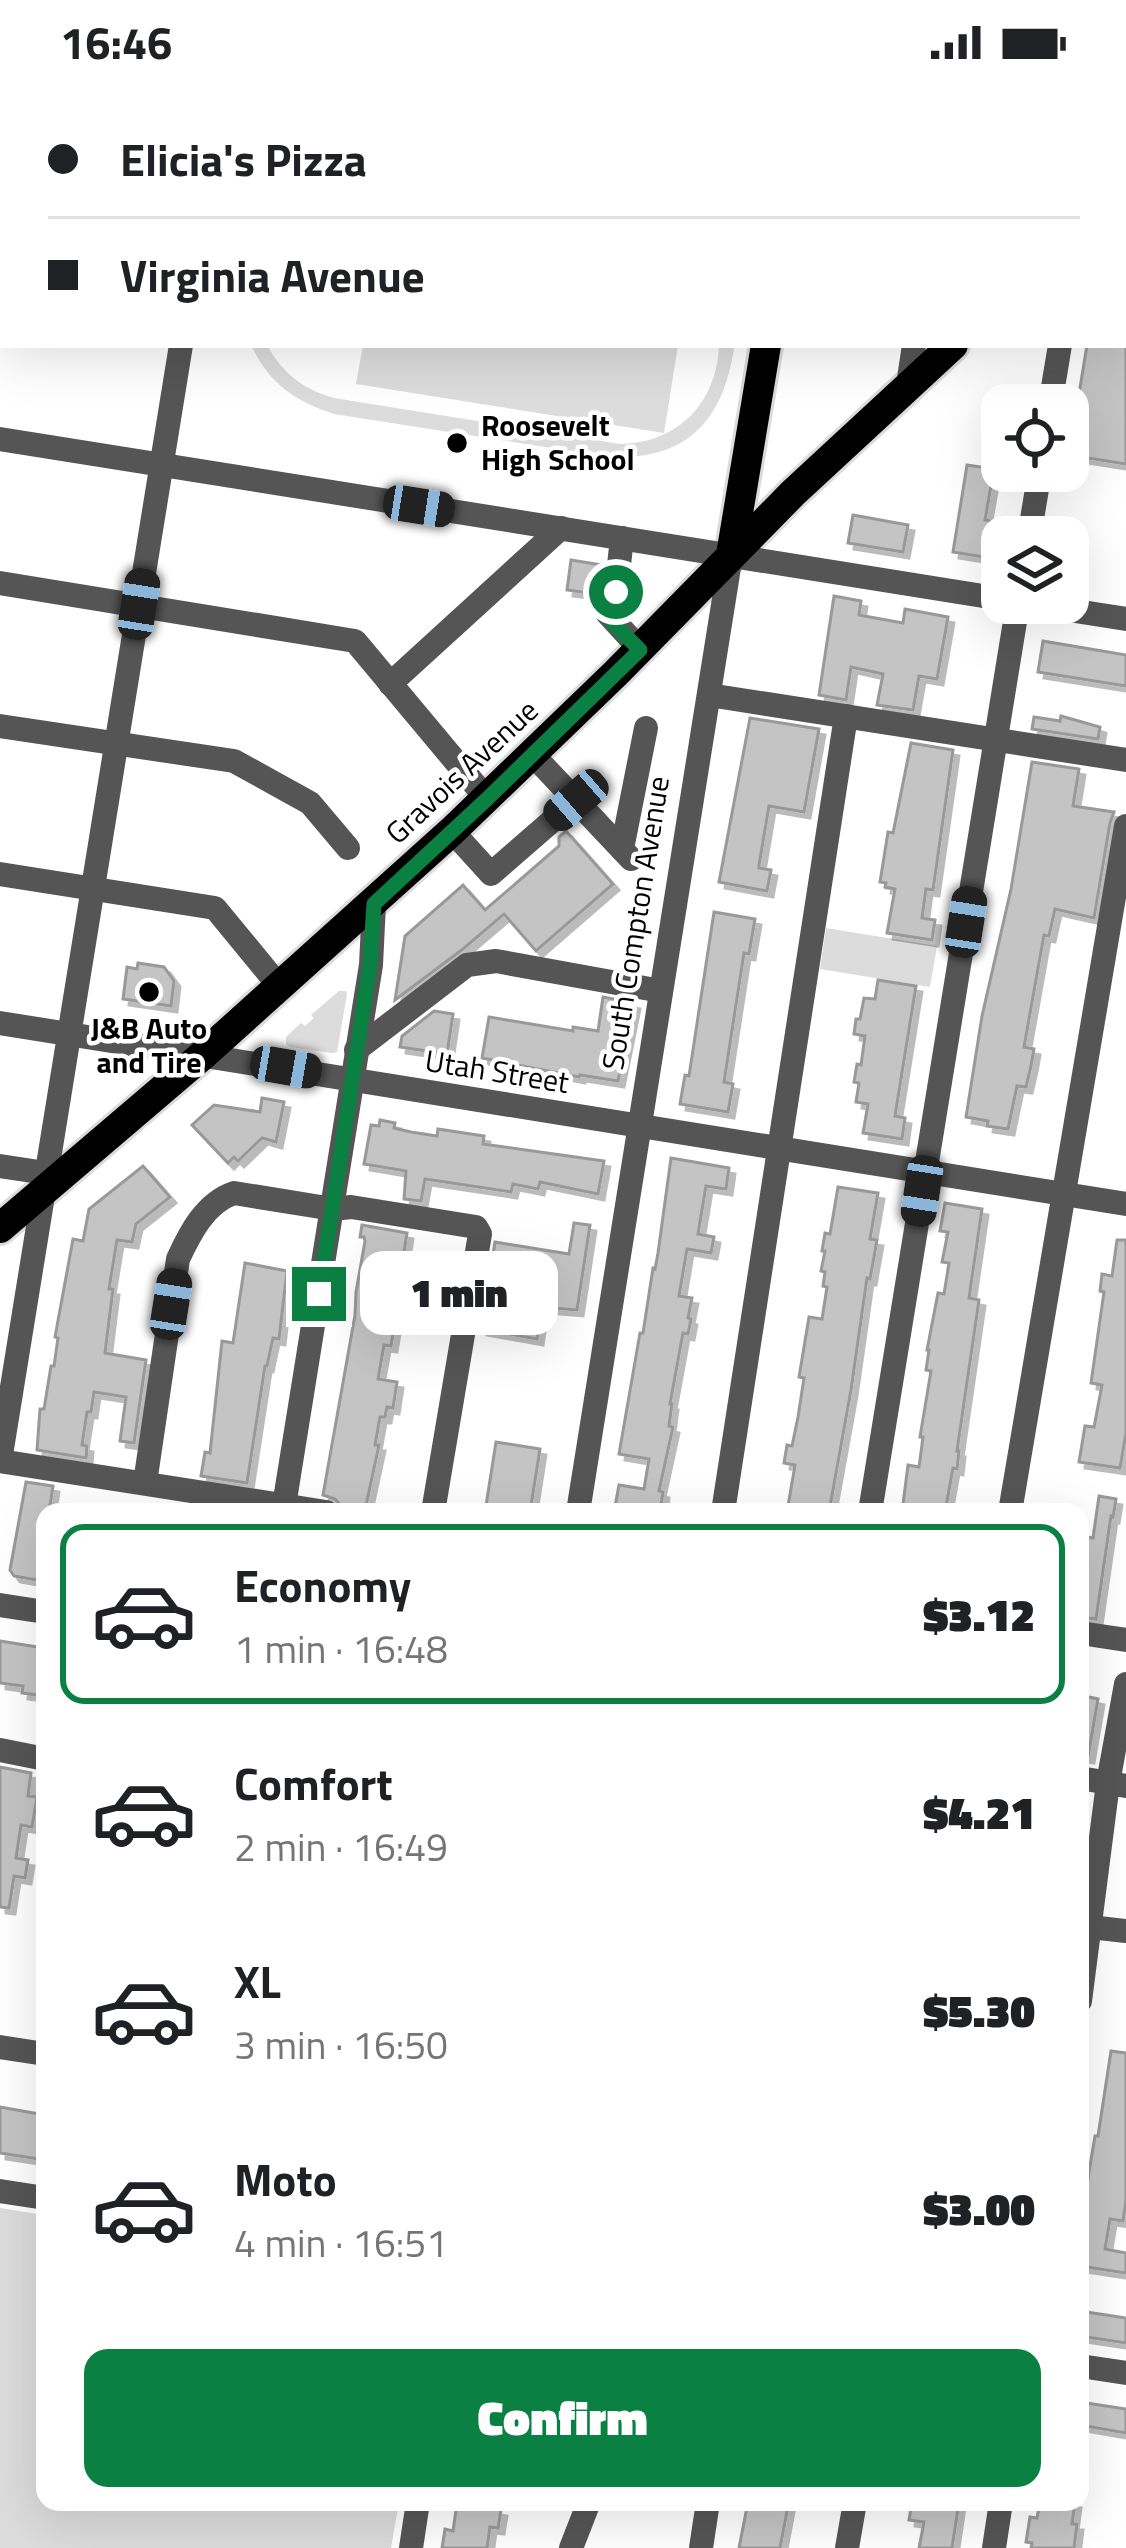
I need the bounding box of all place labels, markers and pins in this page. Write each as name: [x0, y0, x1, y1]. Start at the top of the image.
place label: Roosevelt High School: [481, 402, 635, 482]
marker: Roosevelt High School: [444, 430, 470, 456]
marker: J&B Auto and Tire: [136, 979, 162, 1005]
place label: J&B Auto and Tire: [91, 1005, 207, 1085]

